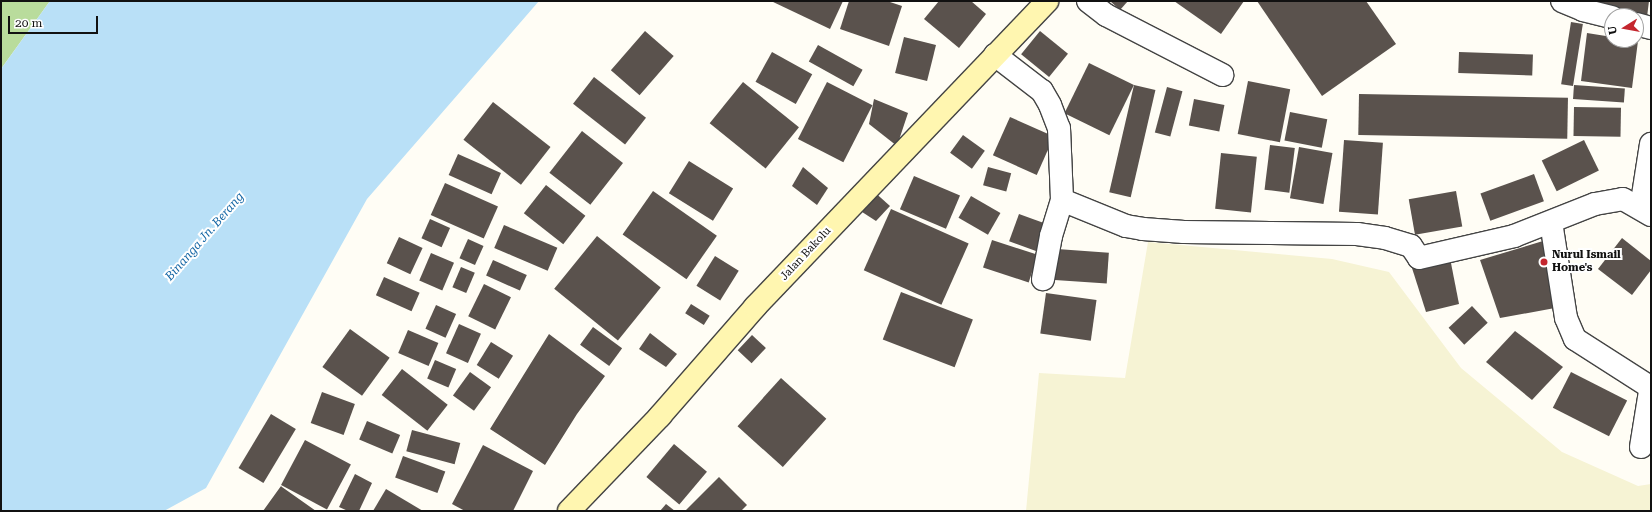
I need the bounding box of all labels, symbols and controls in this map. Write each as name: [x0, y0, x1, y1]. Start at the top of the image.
scale bar: [10, 8, 100, 34]
north arrow: [1604, 8, 1644, 48]
text: 20 m: [15, 16, 42, 30]
text: U: [1606, 25, 1620, 36]
water label: Binanga Jn. Berang: [163, 190, 247, 284]
street label: Jalan Bakolu: [778, 225, 834, 283]
place label: Nurul Ismail Home's: [1552, 249, 1621, 275]
marker: Nurul Ismail Home's: [1539, 257, 1549, 267]

